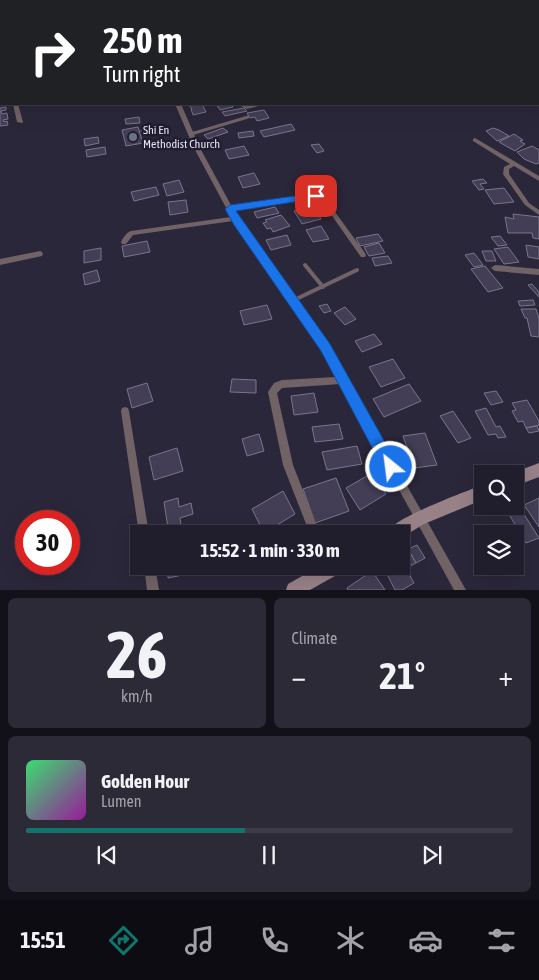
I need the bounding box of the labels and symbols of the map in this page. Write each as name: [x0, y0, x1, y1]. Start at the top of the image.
place label: Shi En Methodist Church: [143, 123, 220, 151]
marker: Shi En Methodist Church: [127, 131, 139, 143]
pin: [295, 175, 337, 217]
position arrow: [364, 440, 416, 492]
speed limit sign: 30: [15, 510, 80, 575]

